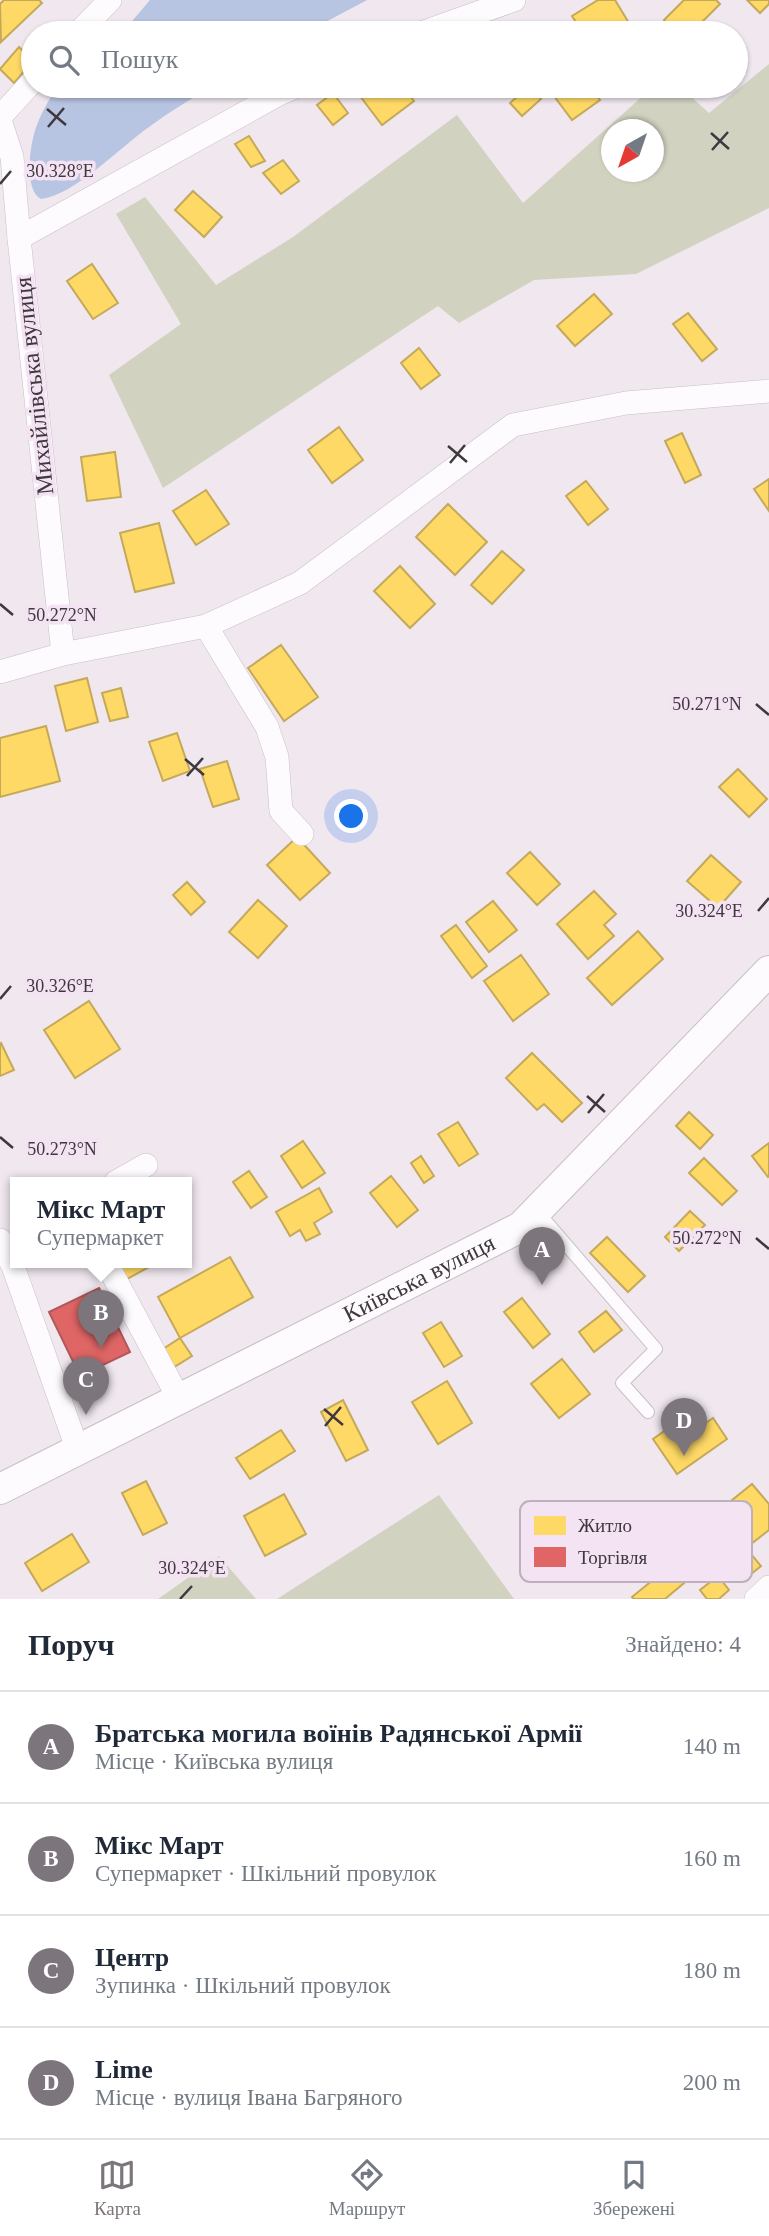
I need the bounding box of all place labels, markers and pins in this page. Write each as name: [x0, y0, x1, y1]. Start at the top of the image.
pin: A: [519, 1227, 565, 1285]
pin: B: [78, 1290, 124, 1348]
pin: C: [63, 1357, 109, 1415]
pin: D: [661, 1398, 707, 1456]

